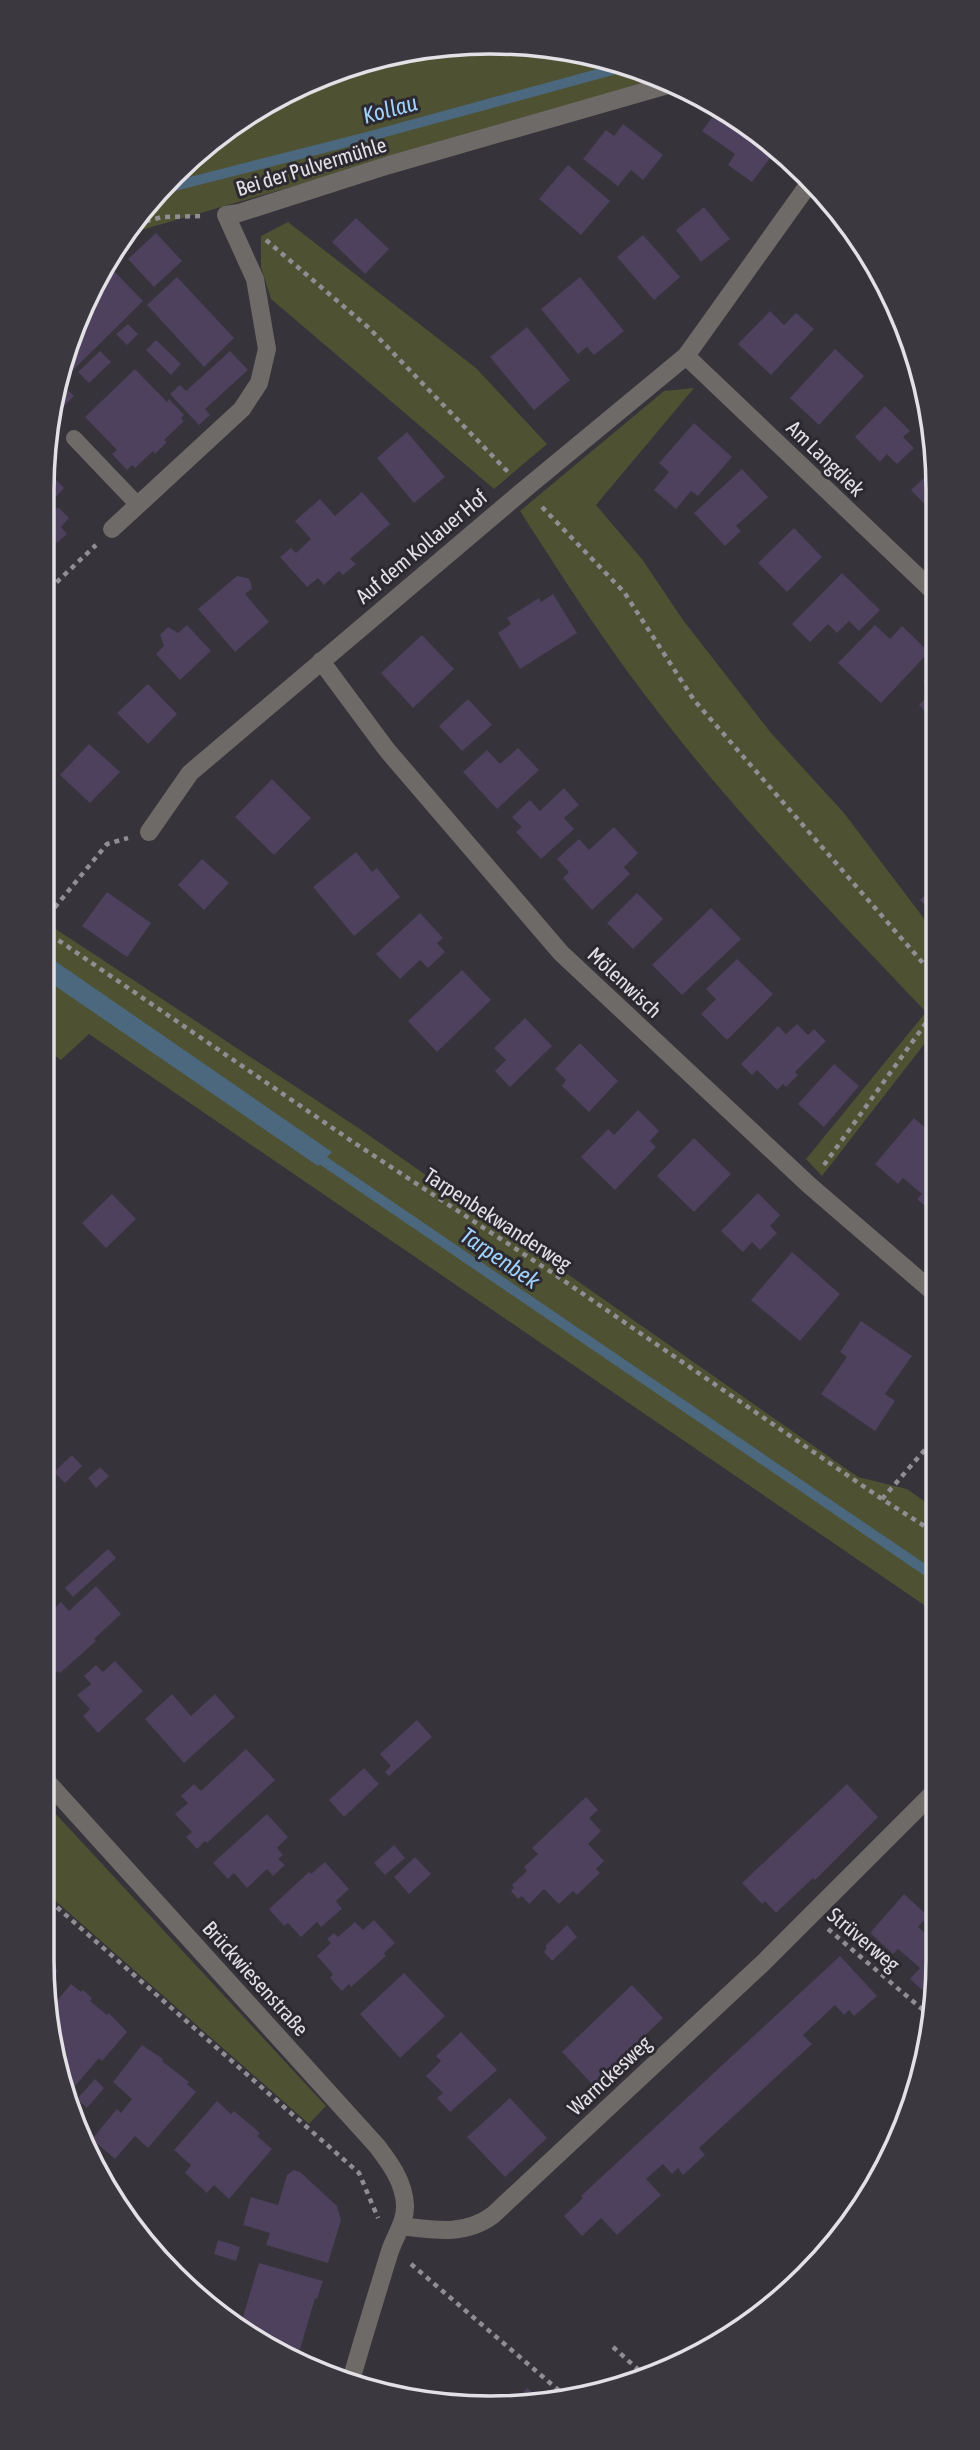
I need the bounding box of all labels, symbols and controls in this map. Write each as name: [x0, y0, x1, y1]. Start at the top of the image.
water label: Kollau: [360, 89, 420, 129]
street label: Bei der Pulvermühle: [233, 132, 389, 200]
street label: Am Langdiek: [782, 415, 870, 501]
street label: Auf dem Kollauer Hof: [351, 484, 492, 608]
street label: Mölenwisch: [583, 942, 667, 1022]
street label: Tarpenbekwanderweg: [419, 1162, 577, 1276]
water label: Tarpenbek: [455, 1221, 545, 1295]
street label: Strüverweg: [823, 1902, 905, 1976]
street label: Brückwiesenstraße: [198, 1916, 314, 2040]
street label: Warnckesweg: [562, 2030, 656, 2120]

